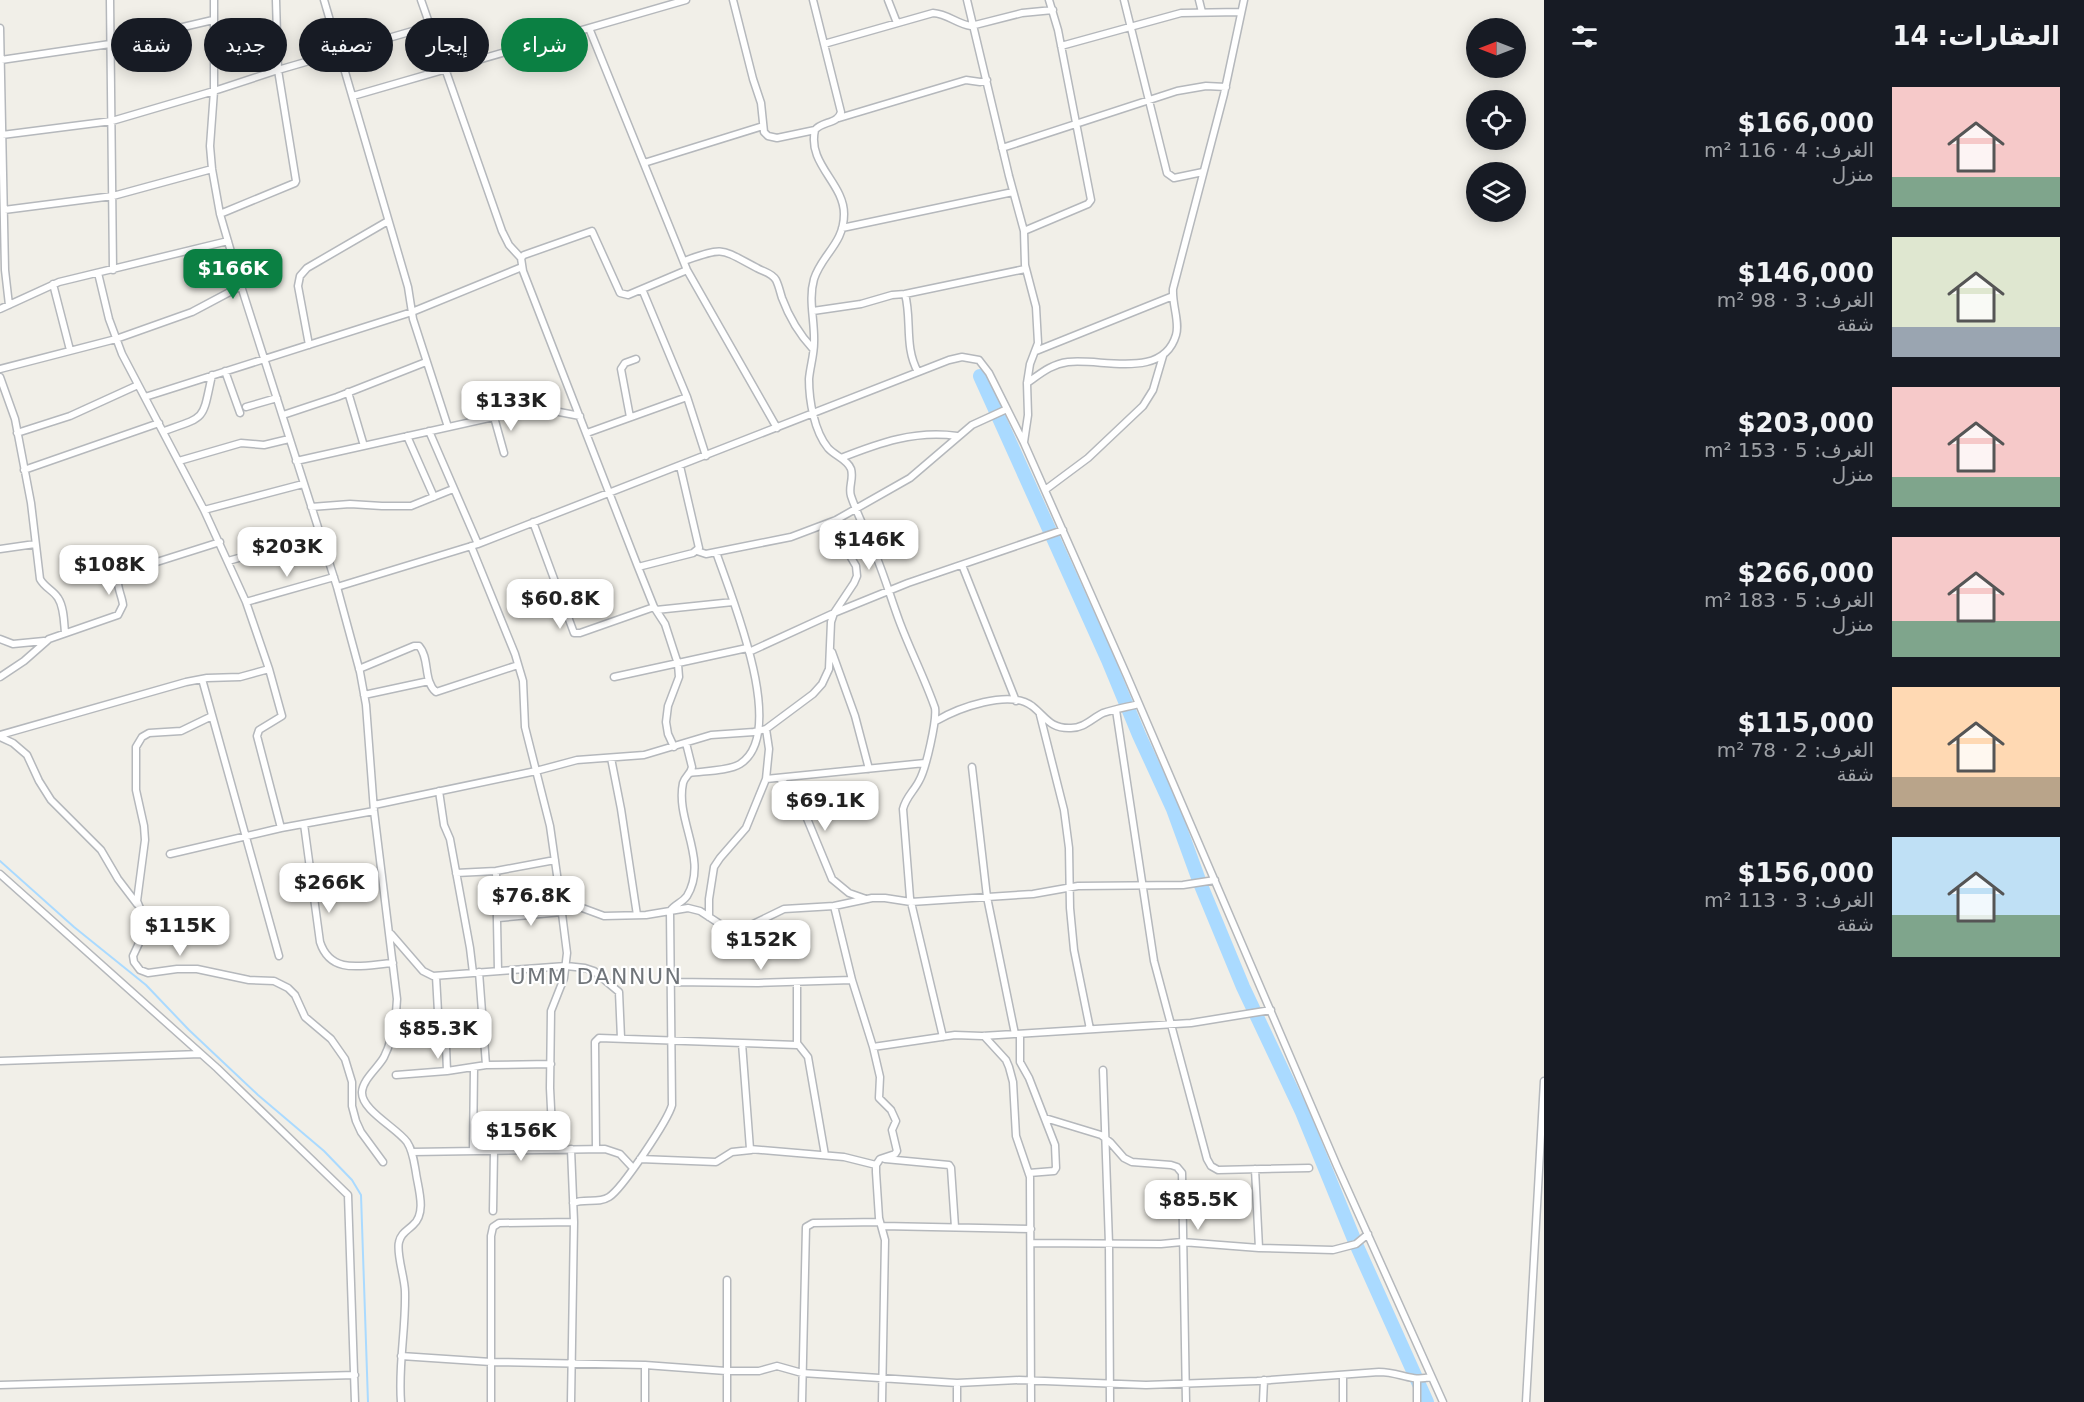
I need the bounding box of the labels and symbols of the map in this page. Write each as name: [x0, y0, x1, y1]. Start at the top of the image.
north arrow: [1466, 18, 1526, 78]
pin: $166K: [191, 249, 275, 300]
pin: $133K: [469, 381, 553, 432]
pin: $146K: [827, 520, 911, 571]
pin: $203K: [245, 527, 329, 578]
pin: $108K: [67, 545, 151, 596]
pin: $60.8K: [511, 579, 609, 630]
pin: $69.1K: [776, 781, 874, 832]
pin: $266K: [287, 863, 371, 914]
pin: $76.8K: [482, 876, 580, 927]
pin: $115K: [138, 906, 222, 957]
pin: $152K: [719, 920, 803, 971]
district label: UMM DANNUN: [509, 964, 683, 989]
pin: $85.3K: [389, 1009, 487, 1060]
pin: $156K: [479, 1111, 563, 1162]
pin: $85.5K: [1149, 1180, 1247, 1231]

